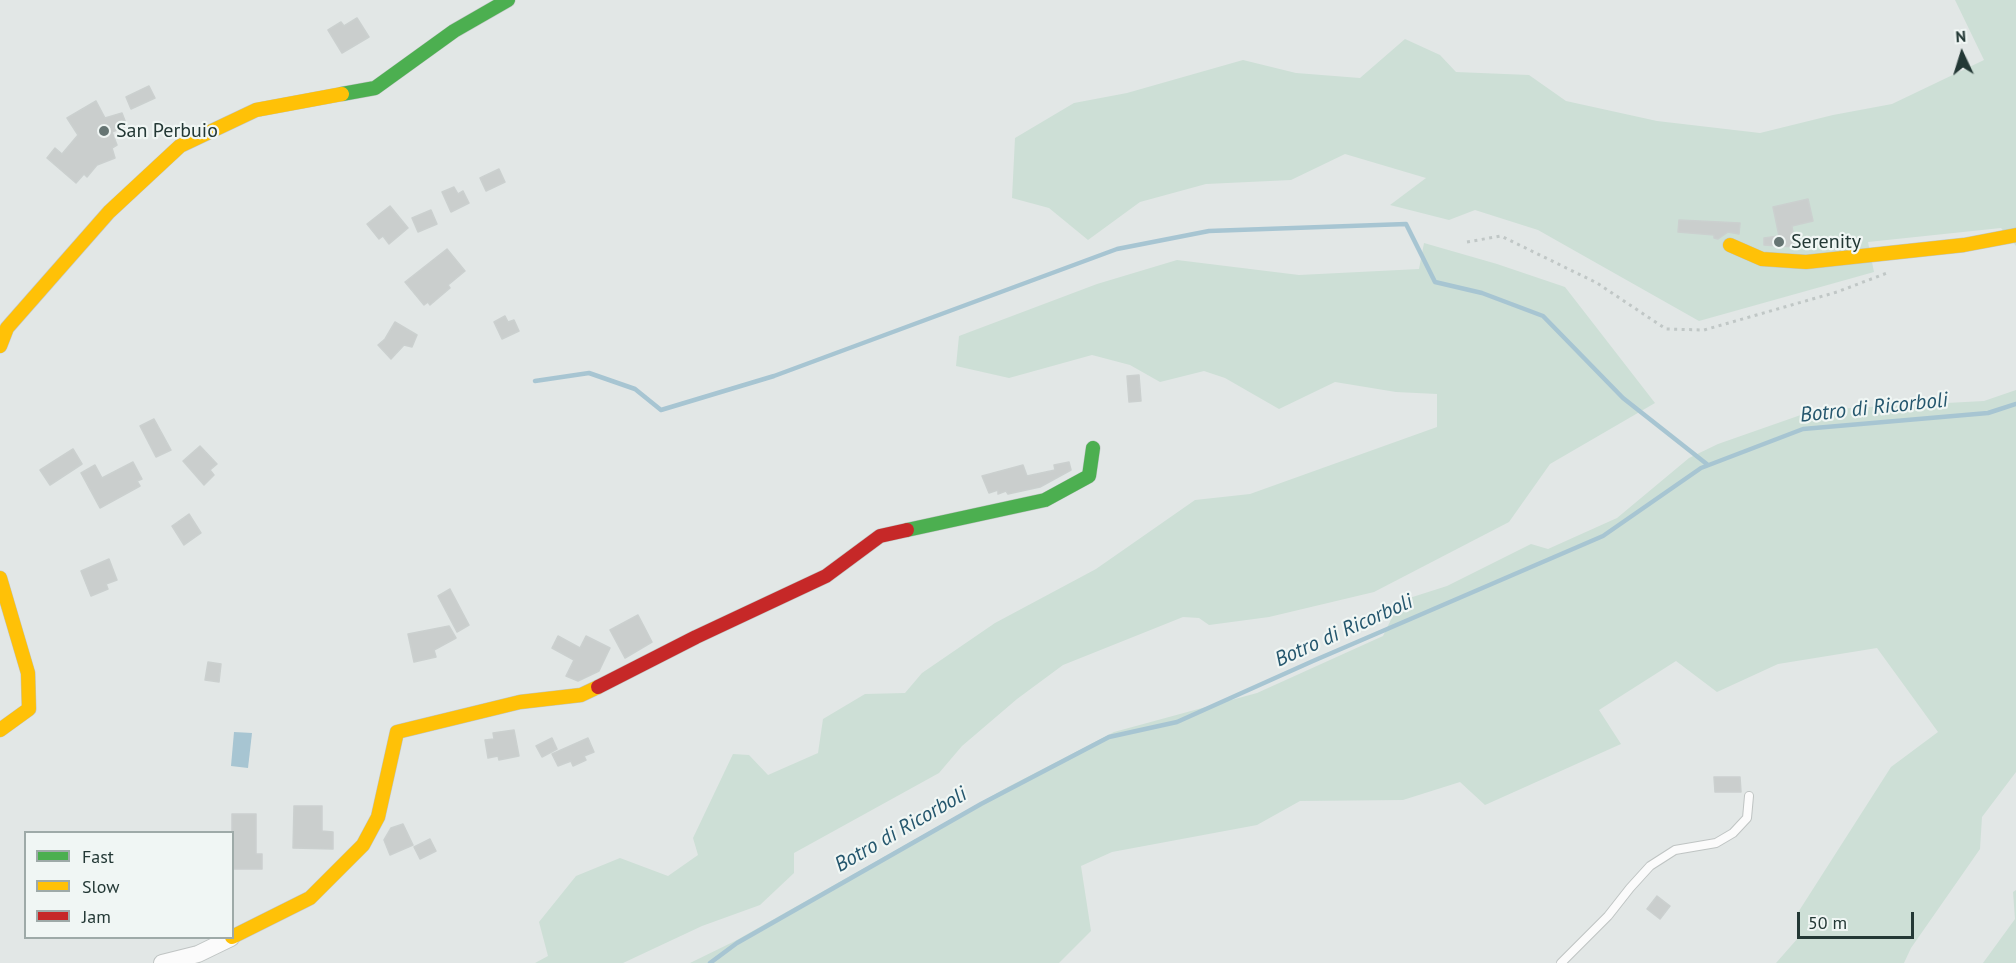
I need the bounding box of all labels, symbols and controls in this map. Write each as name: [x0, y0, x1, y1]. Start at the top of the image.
north arrow: [1932, 24, 1992, 84]
text: N: [1955, 26, 1967, 46]
place label: San Perbuio: [116, 119, 218, 143]
marker: San Perbuio: [97, 124, 111, 138]
place label: Serenity: [1791, 230, 1861, 254]
marker: Serenity: [1772, 235, 1786, 249]
water label: Botro di Ricorboli: [1799, 388, 1949, 428]
water label: Botro di Ricorboli: [1271, 589, 1417, 673]
water label: Botro di Ricorboli: [830, 782, 972, 878]
legend: [24, 831, 234, 939]
text: Fast: [82, 845, 114, 868]
text: Slow: [82, 875, 120, 898]
scale bar: [1800, 900, 1917, 938]
text: Jam: [82, 905, 111, 928]
text: 50 m: [1808, 911, 1847, 934]

